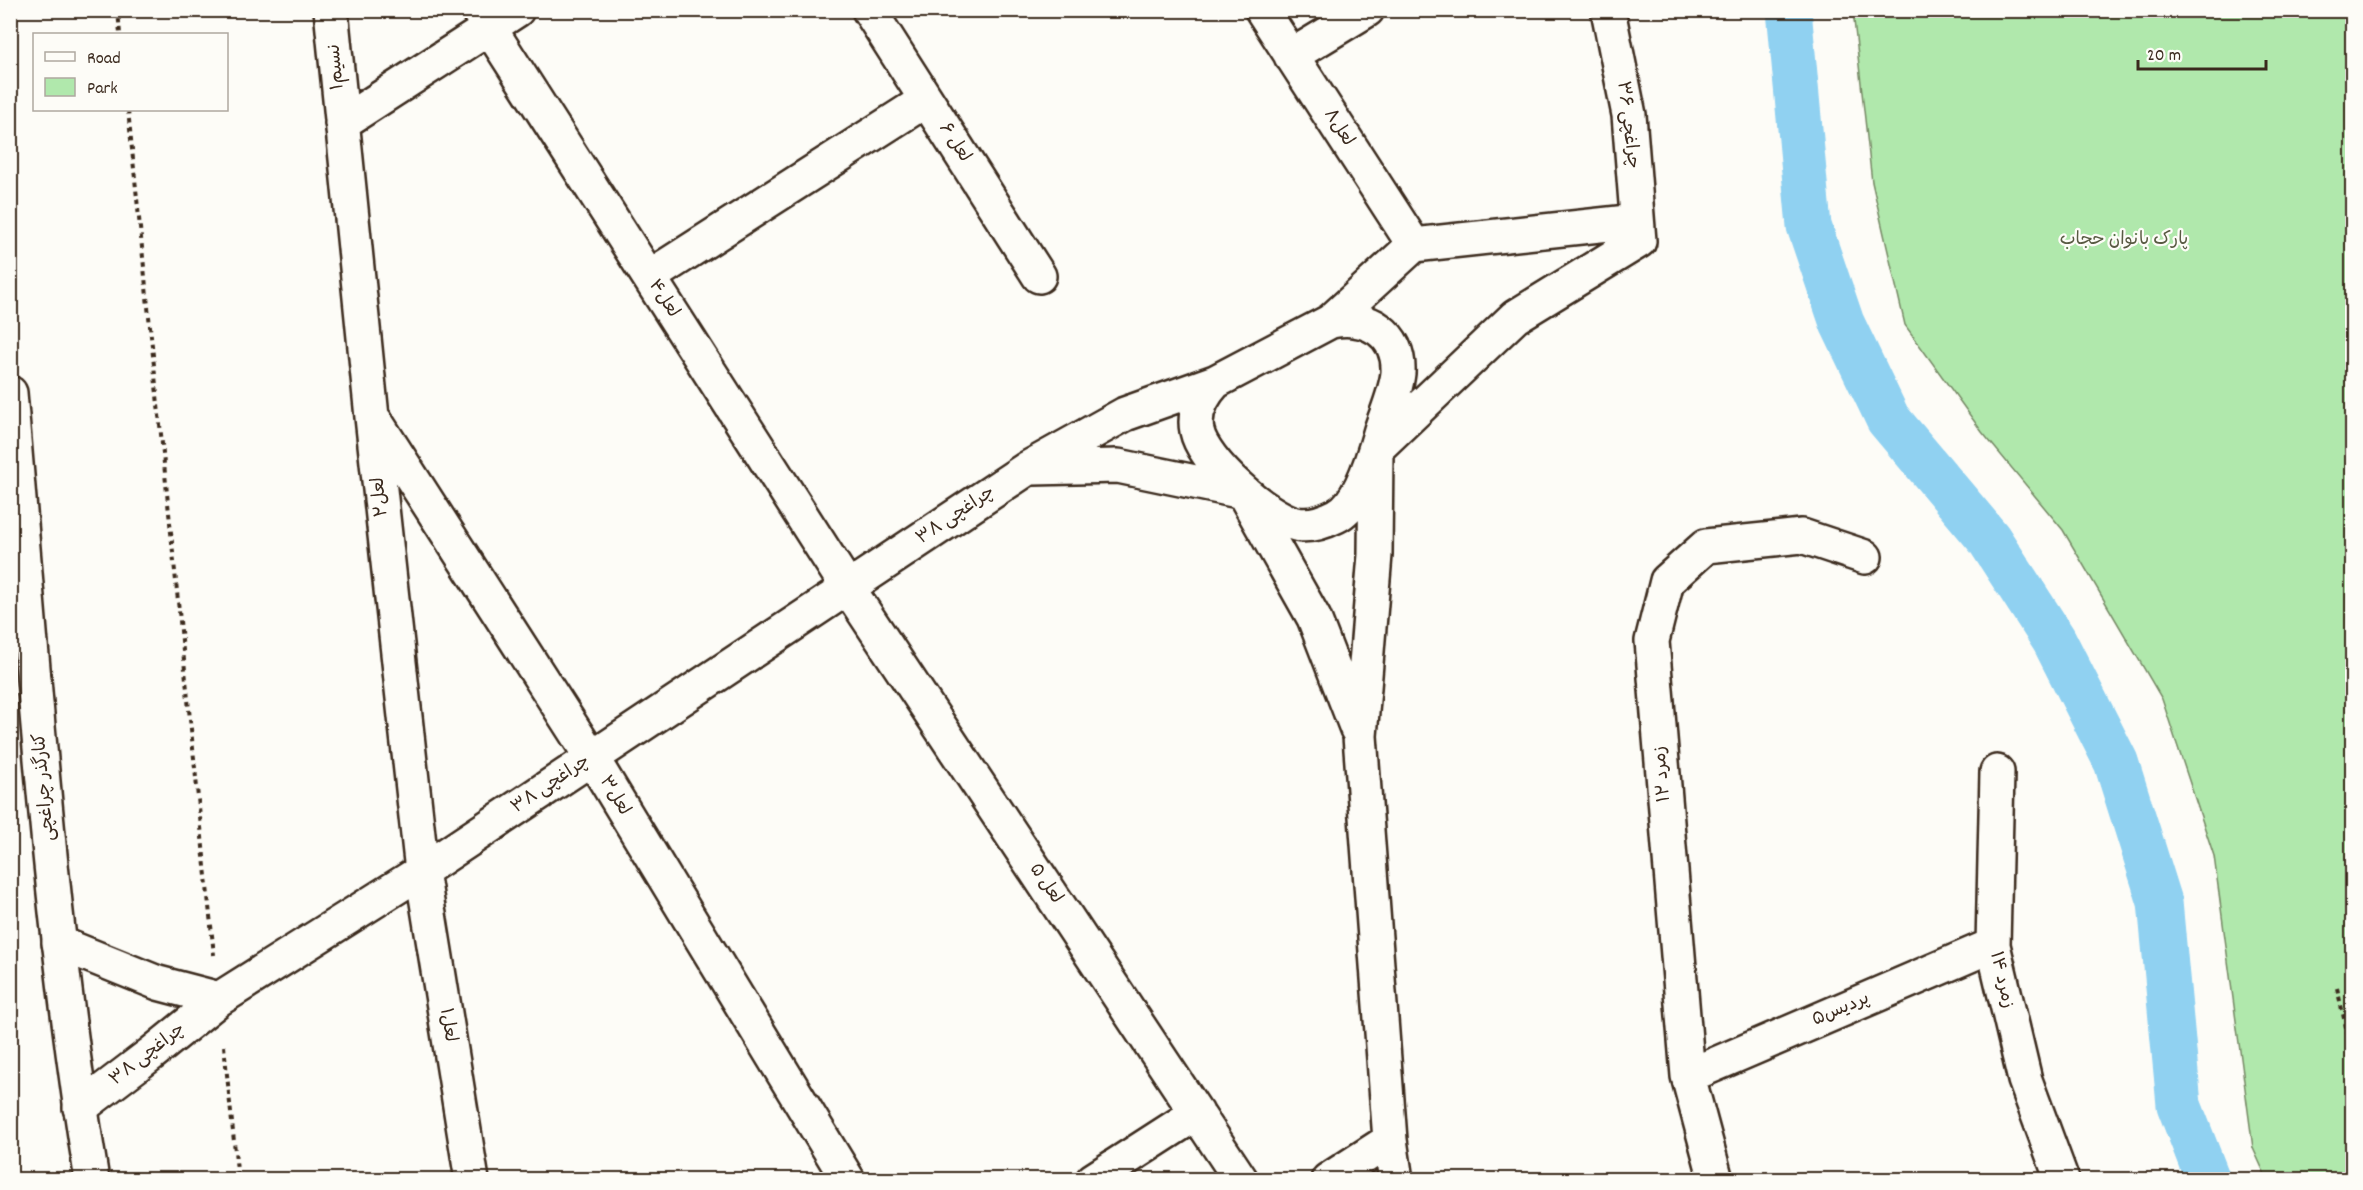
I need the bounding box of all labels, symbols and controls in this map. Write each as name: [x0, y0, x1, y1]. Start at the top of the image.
legend: [33, 33, 228, 111]
scale bar: [2138, 33, 2266, 71]
street label: نسیم۱: [323, 43, 351, 91]
text: 20 m: [2147, 44, 2181, 69]
text: Road: [87, 47, 121, 72]
text: Park: [87, 77, 118, 102]
street label: چراغچی ۳۶: [1609, 80, 1645, 170]
street label: لعل۸: [1317, 104, 1359, 152]
street label: لعل ۶: [932, 118, 976, 168]
park label: پارک بانوان حجاب: [2060, 228, 2188, 253]
street label: لعل۴: [641, 275, 685, 323]
street label: لعل۲: [366, 476, 396, 518]
street label: چراغچی ۳۸: [912, 481, 1000, 551]
street label: کنارگذر چراغچی: [28, 732, 62, 842]
street label: زمرد ۱۲: [1648, 745, 1678, 803]
street label: چراغچی ۳۸: [507, 750, 595, 820]
street label: لعل۳: [592, 771, 636, 821]
street label: لعل ۵: [1022, 859, 1068, 909]
street label: زمرد ۱۴: [1982, 949, 2020, 1011]
street label: پردیس۵: [1809, 987, 1873, 1033]
street label: لعل۱: [432, 1006, 462, 1044]
street label: چراغچی ۳۸: [105, 1018, 191, 1092]

